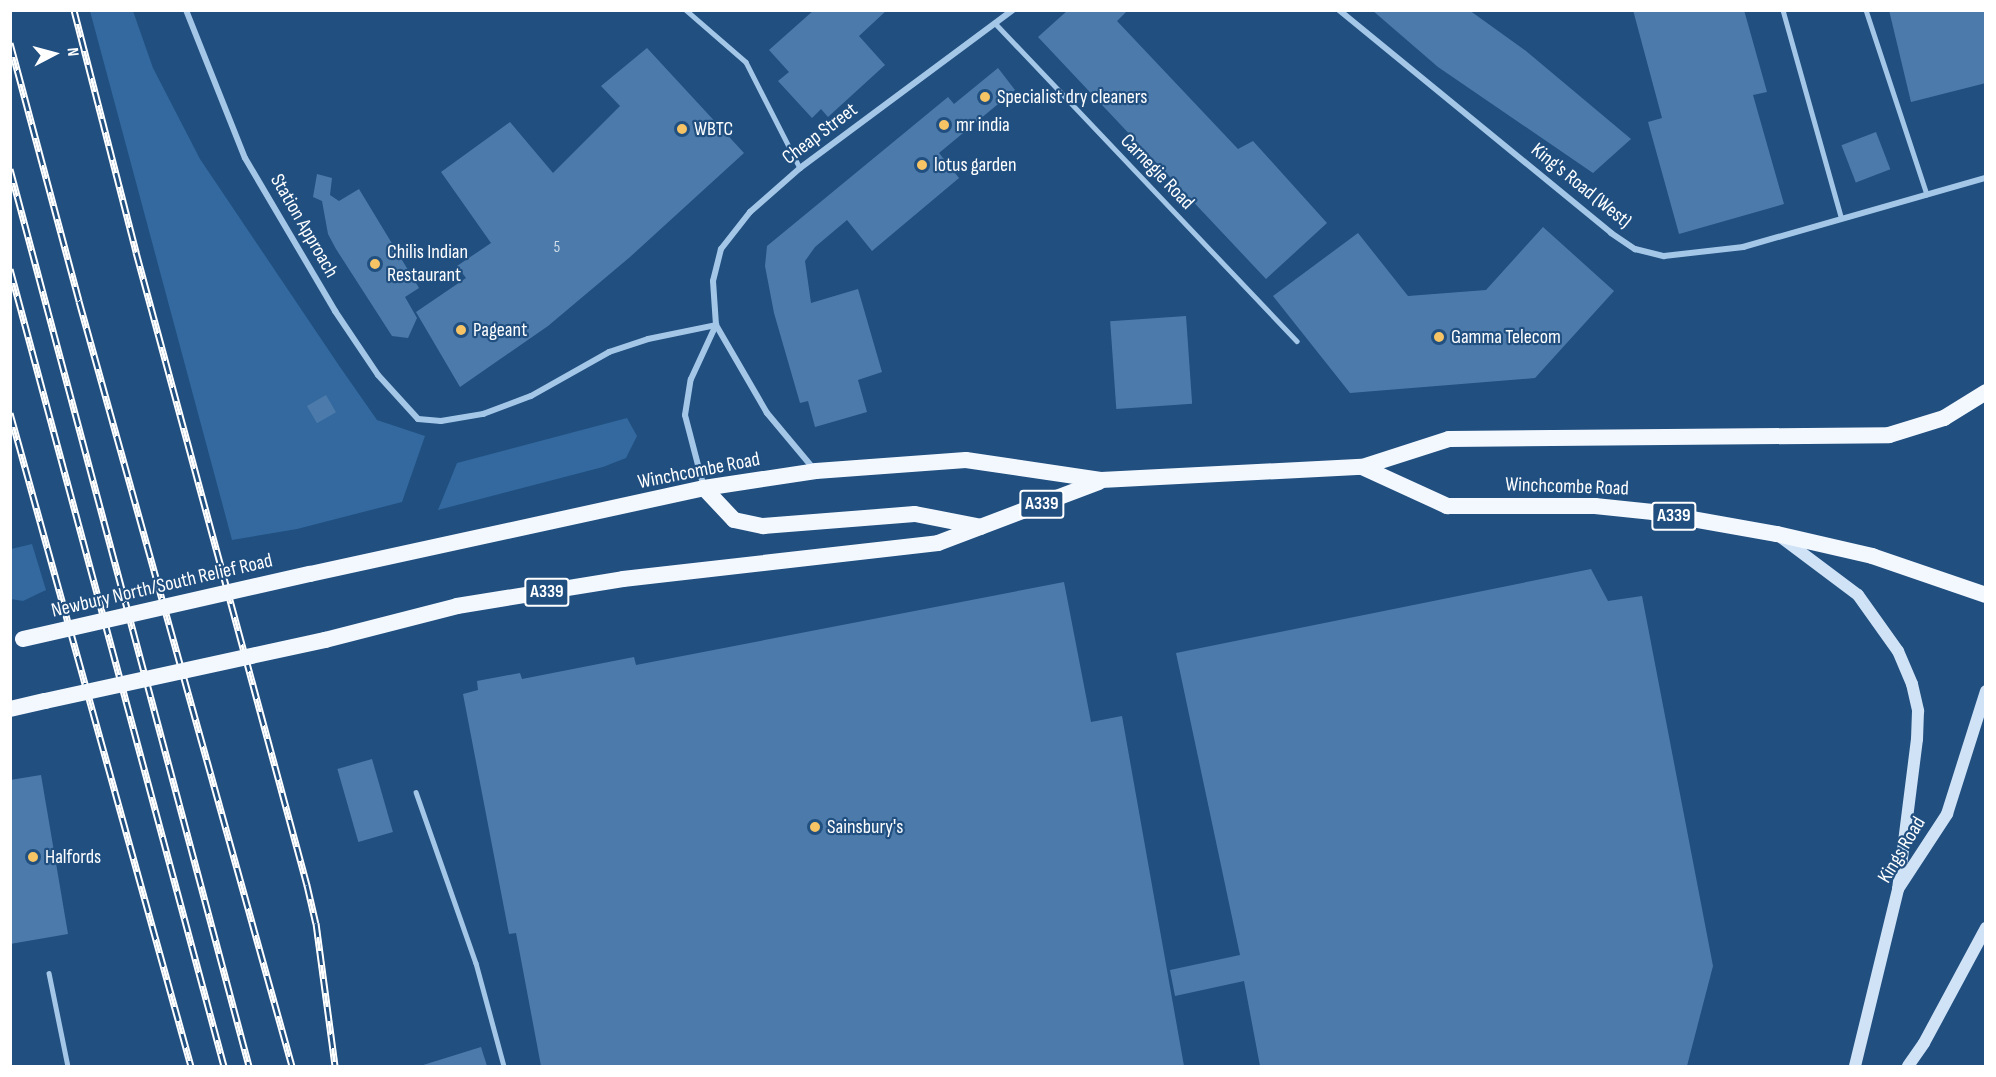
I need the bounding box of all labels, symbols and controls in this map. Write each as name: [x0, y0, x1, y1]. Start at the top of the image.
north arrow: [24, 24, 84, 84]
text: N: [63, 47, 82, 57]
place label: Specialist dry cleaners: [997, 85, 1147, 109]
marker: Specialist dry cleaners: [978, 90, 992, 104]
street label: Cheap Street: [778, 98, 862, 170]
place label: mr india: [956, 113, 1010, 137]
place label: WBTC: [694, 117, 733, 141]
marker: mr india: [937, 118, 951, 132]
marker: WBTC: [675, 122, 689, 136]
street label: Carnegie Road: [1115, 129, 1199, 215]
street label: King's Road (West): [1526, 138, 1636, 234]
place label: lotus garden: [934, 153, 1017, 177]
marker: lotus garden: [915, 158, 929, 172]
street label: Station Approach: [265, 170, 343, 282]
house number: 5: [554, 238, 560, 258]
place label: Chilis Indian Restaurant: [387, 240, 468, 287]
marker: Chilis Indian Restaurant: [368, 257, 382, 271]
place label: Pageant: [473, 318, 527, 342]
marker: Pageant: [454, 323, 468, 337]
place label: Gamma Telecom: [1451, 325, 1561, 349]
marker: Gamma Telecom: [1432, 330, 1446, 344]
street label: Winchcombe Road: [636, 447, 762, 495]
street label: Winchcombe Road: [1505, 473, 1629, 501]
road number: A339: [1018, 489, 1066, 519]
road number: A339: [1650, 501, 1698, 531]
street label: Newbury North/South Relief Road: [49, 549, 275, 623]
road number: A339: [523, 577, 571, 607]
street label: Kings Road: [1873, 813, 1931, 887]
place label: Sainsbury's: [827, 815, 903, 839]
marker: Sainsbury's: [808, 820, 822, 834]
place label: Halfords: [45, 845, 101, 869]
marker: Halfords: [26, 850, 40, 864]

